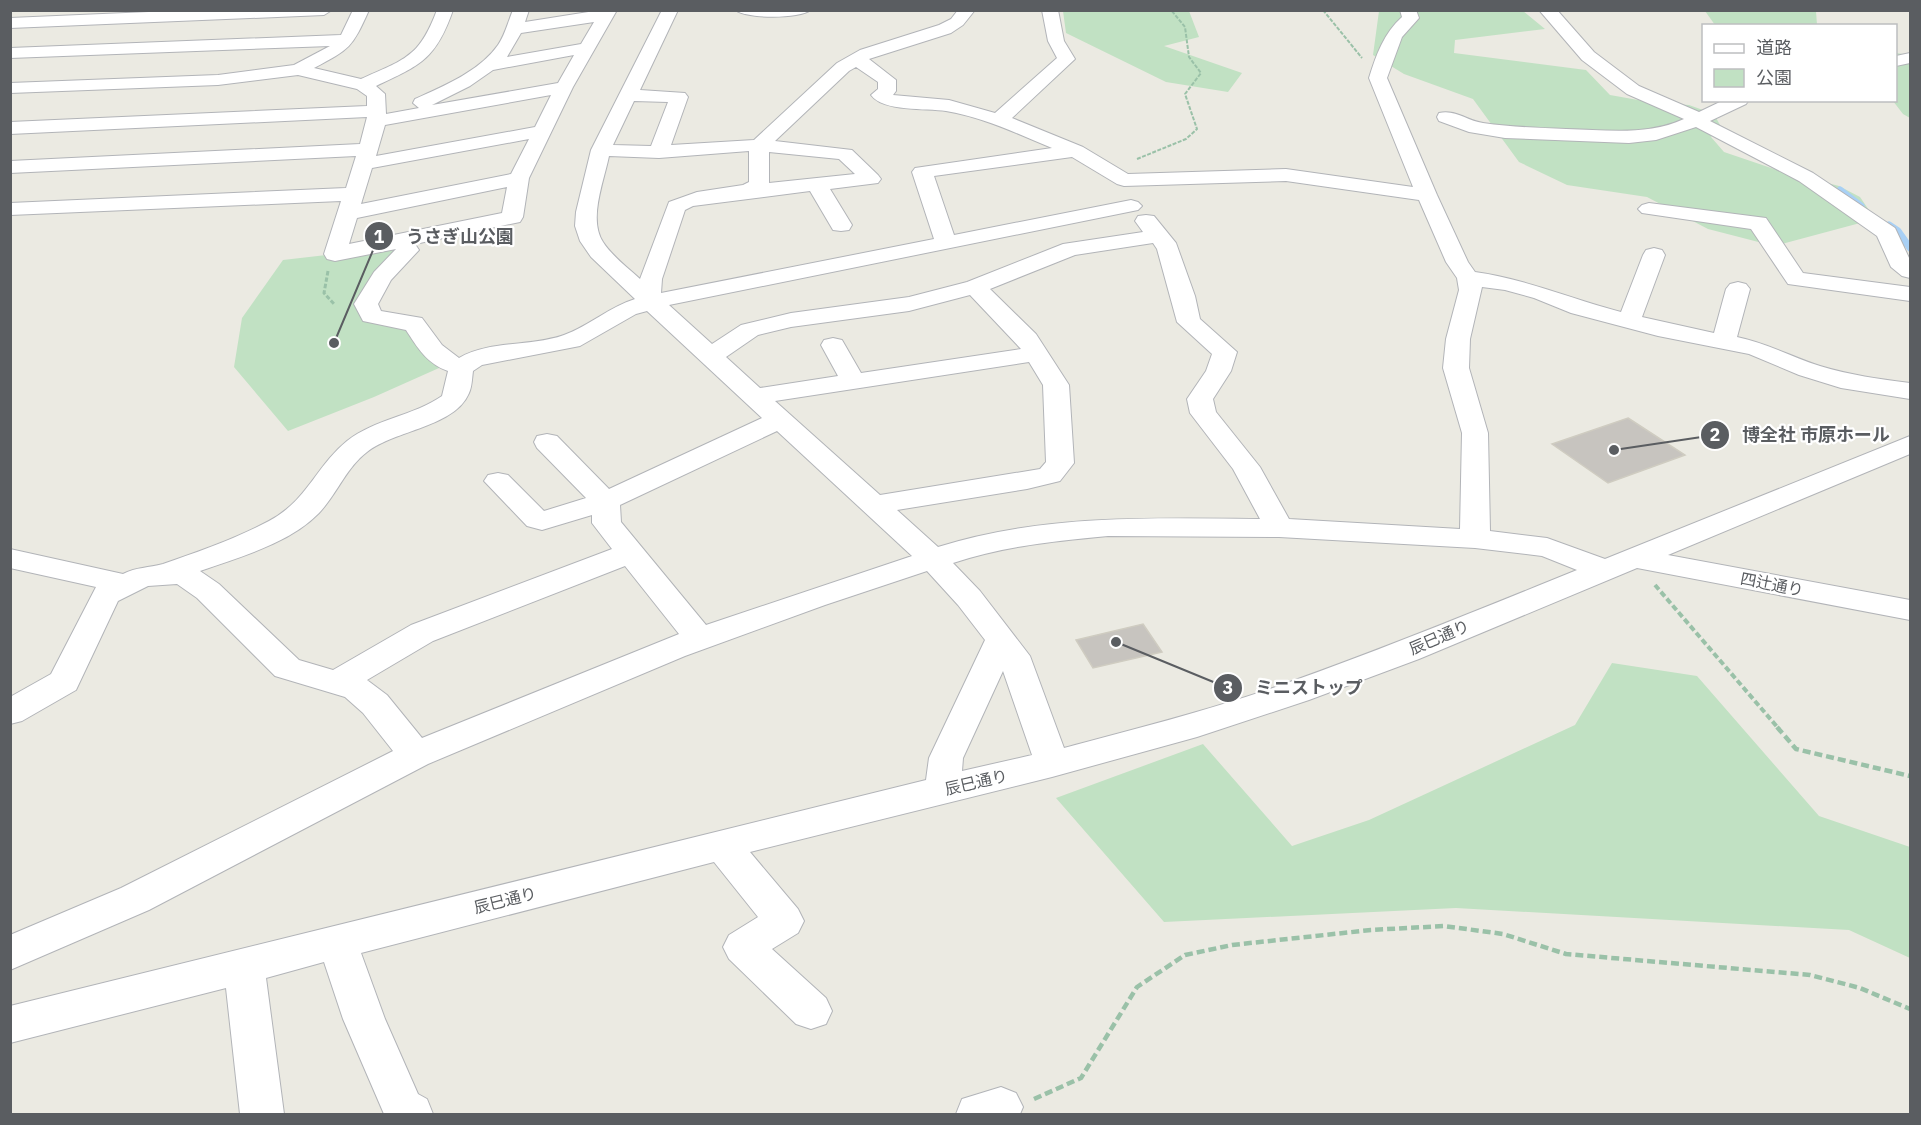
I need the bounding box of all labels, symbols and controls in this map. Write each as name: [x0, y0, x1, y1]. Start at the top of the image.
legend: [1702, 24, 1897, 102]
text: 道路: [1756, 36, 1792, 59]
text: 公園: [1756, 66, 1792, 89]
callout: うさぎ山公園: [364, 218, 526, 254]
text: 1: [374, 225, 385, 248]
text: うさぎ山公園: [406, 225, 514, 248]
callout: 博全社 市原ホール: [1700, 417, 1902, 453]
text: 2: [1710, 423, 1720, 446]
text: 博全社 市原ホール: [1742, 423, 1890, 446]
street label: 四辻通り: [1739, 568, 1805, 600]
street label: 辰巳通り: [1406, 615, 1472, 659]
callout: ミニストップ: [1213, 670, 1375, 706]
text: 3: [1223, 676, 1233, 699]
text: ミニストップ: [1255, 676, 1363, 699]
street label: 辰巳通り: [943, 765, 1009, 799]
street label: 辰巳通り: [472, 883, 538, 917]

